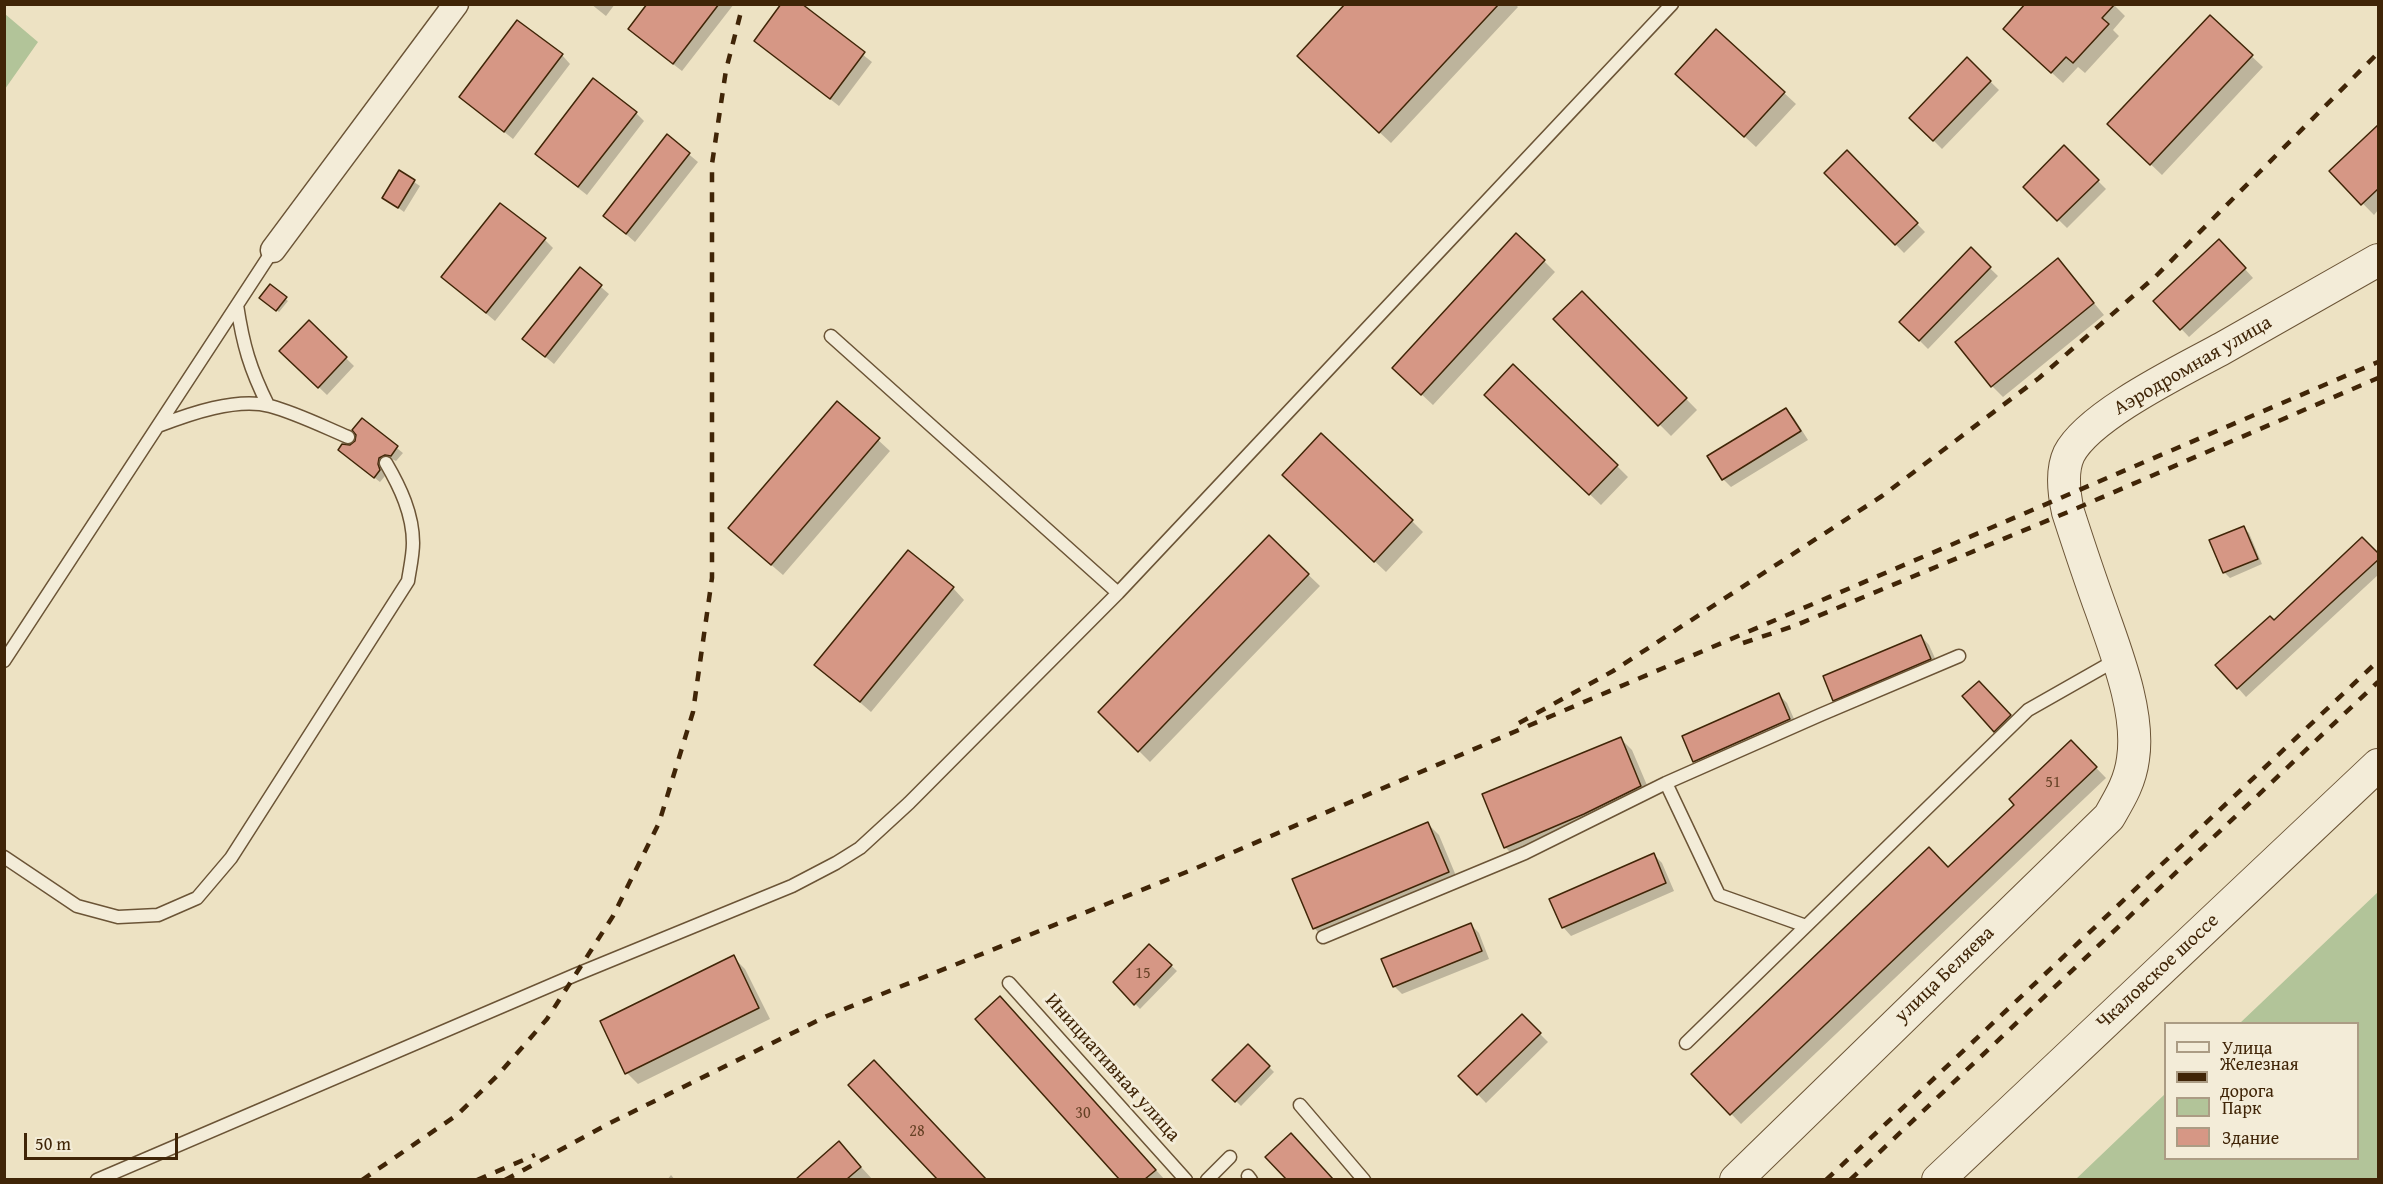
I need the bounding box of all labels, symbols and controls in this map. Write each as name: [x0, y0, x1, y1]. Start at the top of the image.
street label: Аэродромная улица: [2110, 311, 2276, 421]
house number: 51: [2045, 773, 2061, 793]
street label: Чкаловское шоссе: [2092, 909, 2224, 1035]
street label: улица Беляева: [1890, 922, 2000, 1028]
house number: 15: [1135, 964, 1151, 984]
street label: Инициативная улица: [1039, 989, 1185, 1147]
legend: [2164, 1022, 2359, 1160]
text: Улица: [2222, 1034, 2272, 1061]
text: Железная дорога: [2220, 1050, 2299, 1104]
text: Парк: [2222, 1094, 2261, 1121]
house number: 30: [1075, 1104, 1091, 1124]
scale bar: [27, 1121, 182, 1159]
house number: 28: [909, 1122, 925, 1142]
text: Здание: [2222, 1124, 2279, 1151]
text: 50 m: [35, 1130, 71, 1157]

